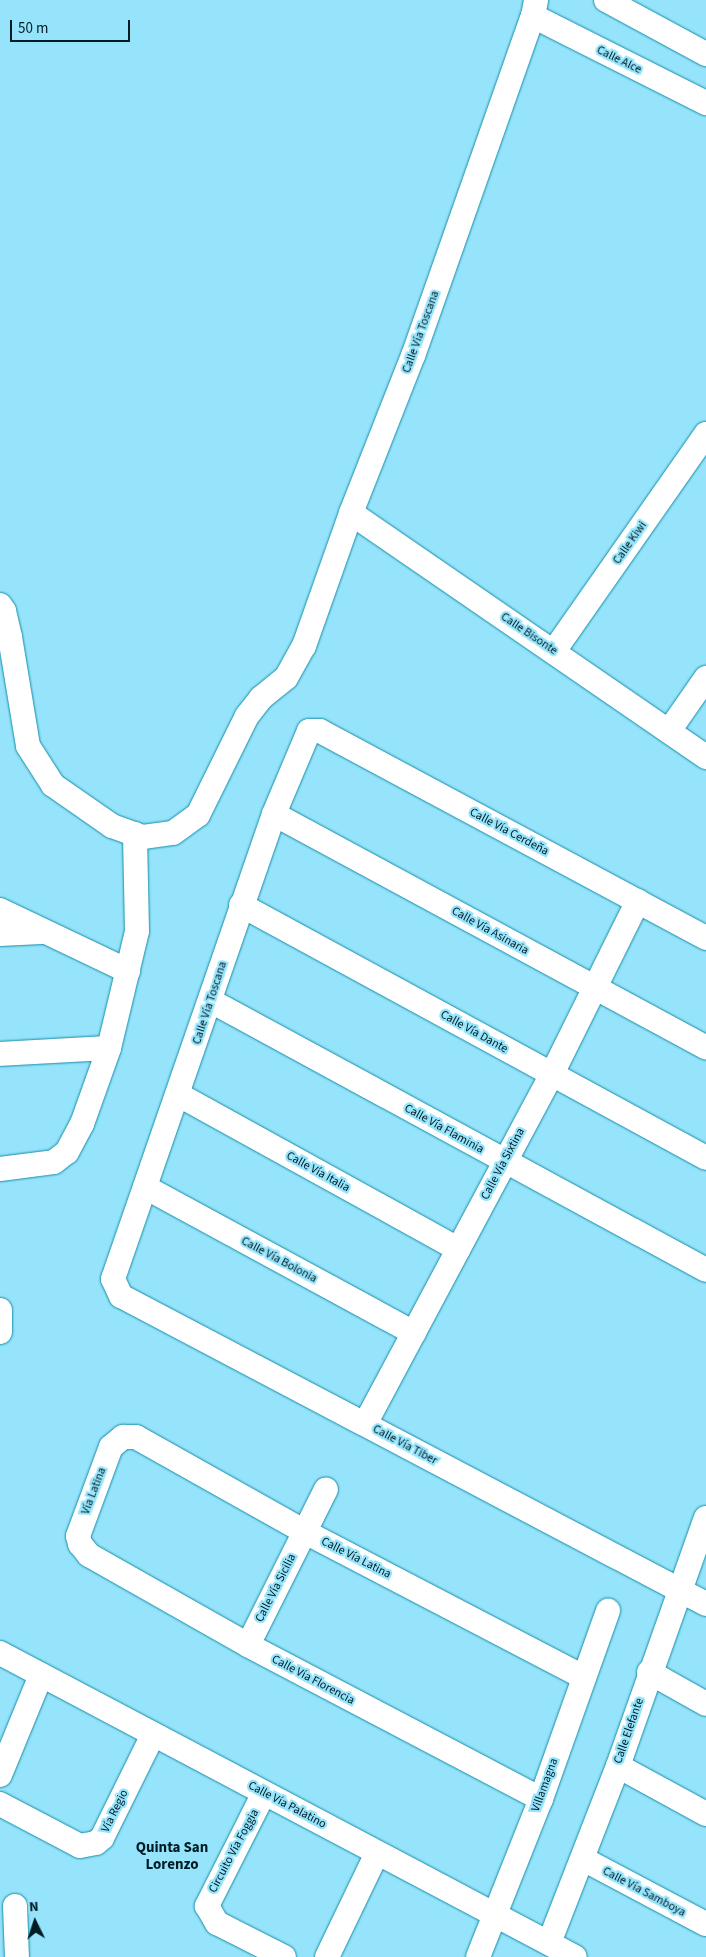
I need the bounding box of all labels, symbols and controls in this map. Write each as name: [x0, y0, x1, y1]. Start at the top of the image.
scale bar: [12, 10, 132, 42]
text: 50 m: [18, 18, 48, 39]
street label: Calle Alce: [594, 43, 644, 77]
street label: Calle Vía Toscana: [399, 289, 443, 375]
street label: Calle Kiwi: [610, 519, 650, 567]
street label: Calle Bisonte: [498, 610, 560, 658]
street label: Calle Vía Cerdeña: [467, 805, 551, 859]
street label: Calle Vía Asinaria: [449, 904, 531, 958]
street label: Calle Vía Toscana: [190, 960, 230, 1046]
street label: Calle Vía Dante: [438, 1008, 510, 1056]
street label: Calle Vía Flaminia: [402, 1101, 486, 1157]
street label: Calle Vía Sixtina: [478, 1126, 528, 1202]
street label: Calle Vía Italia: [284, 1149, 352, 1195]
street label: Calle Vía Bolonia: [239, 1234, 319, 1286]
street label: Calle Vía Tiber: [370, 1422, 440, 1468]
street label: Vía Latina: [78, 1466, 110, 1516]
street label: Calle Vía Latina: [319, 1534, 393, 1582]
street label: Calle Vía Sicilia: [253, 1551, 299, 1625]
street label: Calle Vía Florencia: [269, 1652, 357, 1708]
street label: Calle Elefante: [611, 1696, 647, 1766]
street label: Villamagna: [529, 1756, 561, 1814]
street label: Calle Vía Palatino: [245, 1778, 329, 1832]
street label: Vía Regio: [98, 1787, 132, 1835]
street label: Circuito Vía Foggia: [206, 1807, 262, 1895]
district label: Quinta San Lorenzo: [136, 1838, 208, 1873]
street label: Calle Vía Samboya: [600, 1864, 688, 1920]
north arrow: [10, 1897, 60, 1947]
text: N: [29, 1897, 39, 1917]

